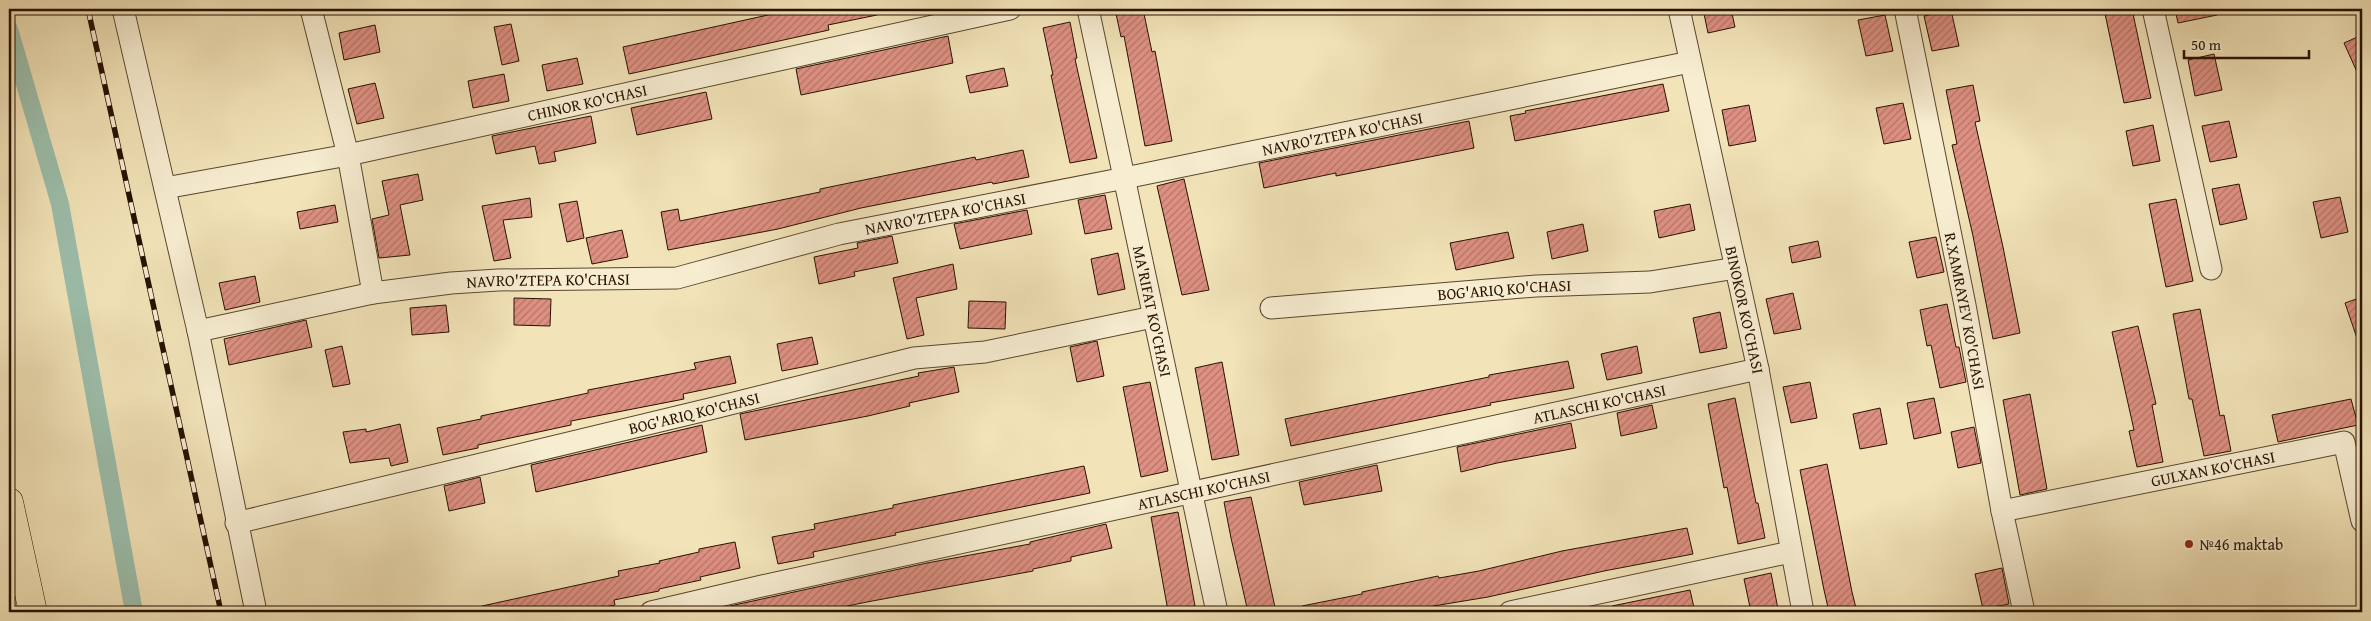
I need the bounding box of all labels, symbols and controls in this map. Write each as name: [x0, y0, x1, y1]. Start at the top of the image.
scale bar: [2184, 28, 2308, 60]
text: 50 m: [2191, 34, 2222, 55]
street label: CHINOR KO'CHASI: [525, 77, 649, 127]
street label: NAVRO'ZTEPA KO'CHASI: [1260, 105, 1425, 162]
street label: NAVRO'ZTEPA KO'CHASI: [863, 186, 1028, 241]
street label: R.XAMRAYEV KO'CHASI: [1939, 230, 1992, 392]
street label: MA'RIFAT KO'CHASI: [1127, 243, 1178, 379]
street label: BINOKOR KO'CHASI: [1719, 244, 1771, 376]
street label: NAVRO'ZTEPA KO'CHASI: [466, 267, 630, 294]
street label: BOG'ARIQ KO'CHASI: [1436, 273, 1572, 306]
street label: ATLASCHI KO'CHASI: [1531, 377, 1668, 430]
street label: BOG'ARIQ KO'CHASI: [626, 385, 762, 440]
street label: GULXAN KO'CHASI: [2149, 444, 2277, 493]
street label: ATLASCHI KO'CHASI: [1135, 464, 1273, 516]
place label: №46 maktab: [2199, 532, 2283, 556]
marker: №46 maktab: [2183, 538, 2195, 550]

